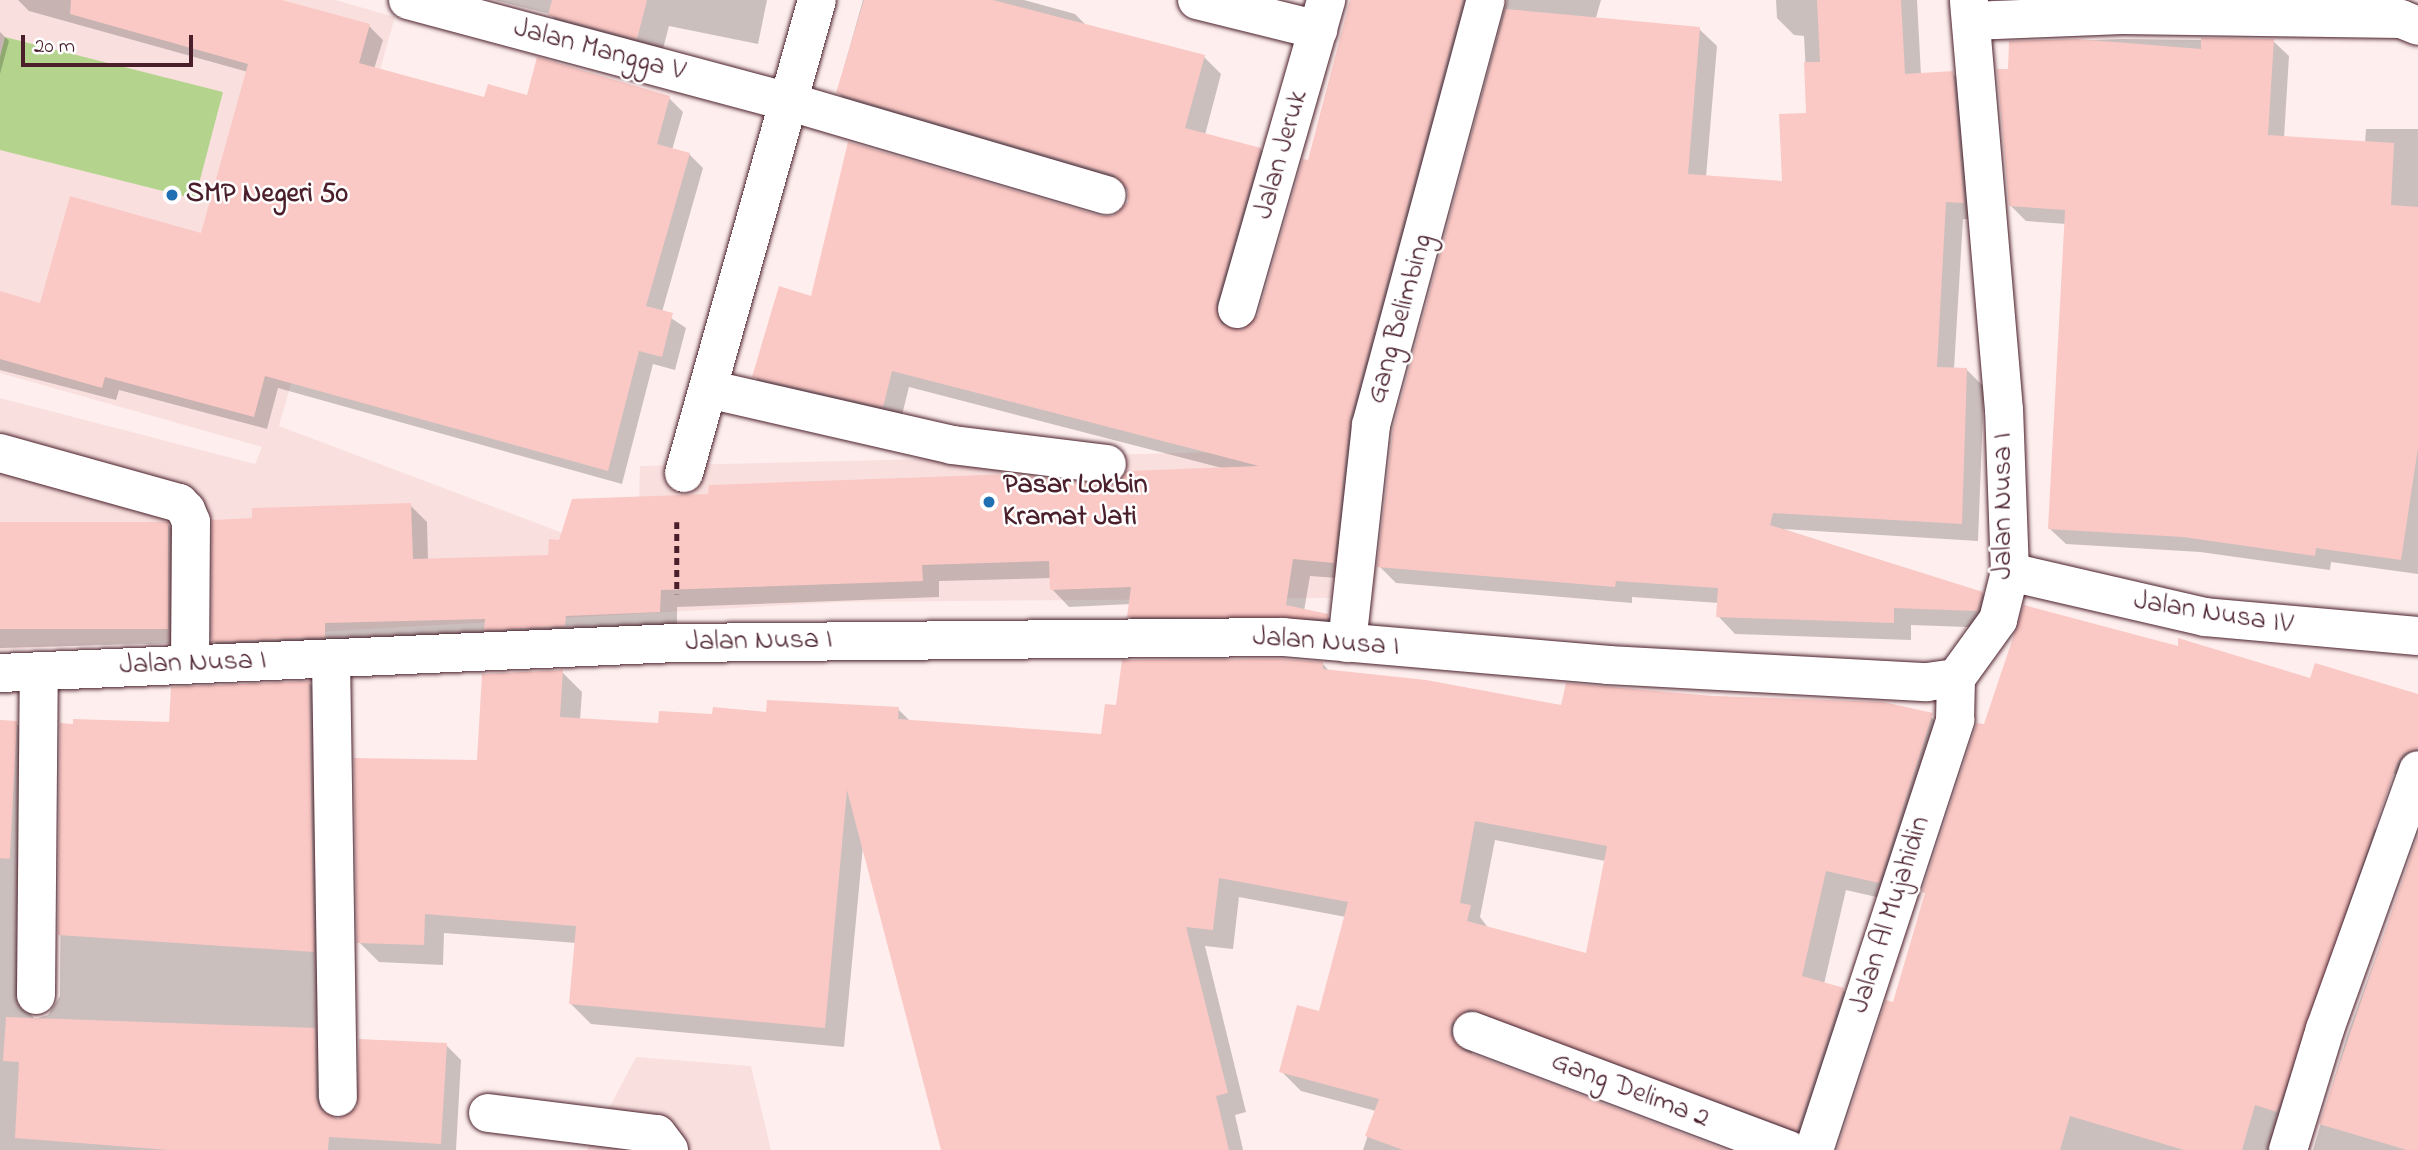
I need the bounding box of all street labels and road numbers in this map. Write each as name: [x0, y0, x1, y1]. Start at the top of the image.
street label: Jalan Mangga V: [510, 12, 688, 90]
street label: Jalan Jeruk: [1248, 87, 1316, 223]
street label: Gang Belimbing: [1361, 230, 1441, 408]
street label: Jalan Nusa I: [1987, 432, 2021, 580]
street label: Jalan Nusa IV: [2131, 585, 2295, 643]
street label: Jalan Nusa I: [1251, 621, 1401, 665]
street label: Jalan Nusa I: [685, 624, 833, 660]
street label: Jalan Nusa I: [119, 645, 267, 683]
street label: Jalan Al Mujahidin: [1843, 812, 1939, 1018]
street label: Gang Delima 2: [1546, 1045, 1714, 1137]

